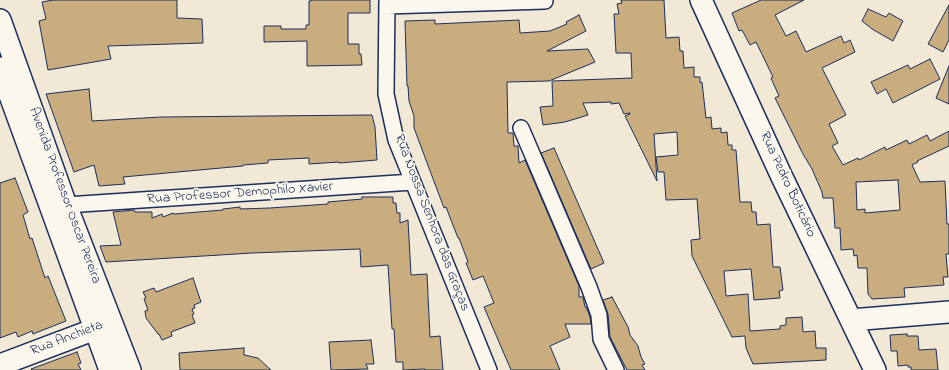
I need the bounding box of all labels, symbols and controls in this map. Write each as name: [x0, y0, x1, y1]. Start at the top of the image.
street label: Avenida Professor Oscar Pereira: [24, 105, 104, 287]
street label: Rua Pedro Boticário: [755, 129, 819, 241]
street label: Rua Nossa Senhora das Graças: [389, 132, 473, 314]
street label: Rua Professor Demophilo Xavier: [147, 179, 333, 209]
street label: Rua Anchieta: [28, 318, 106, 360]

